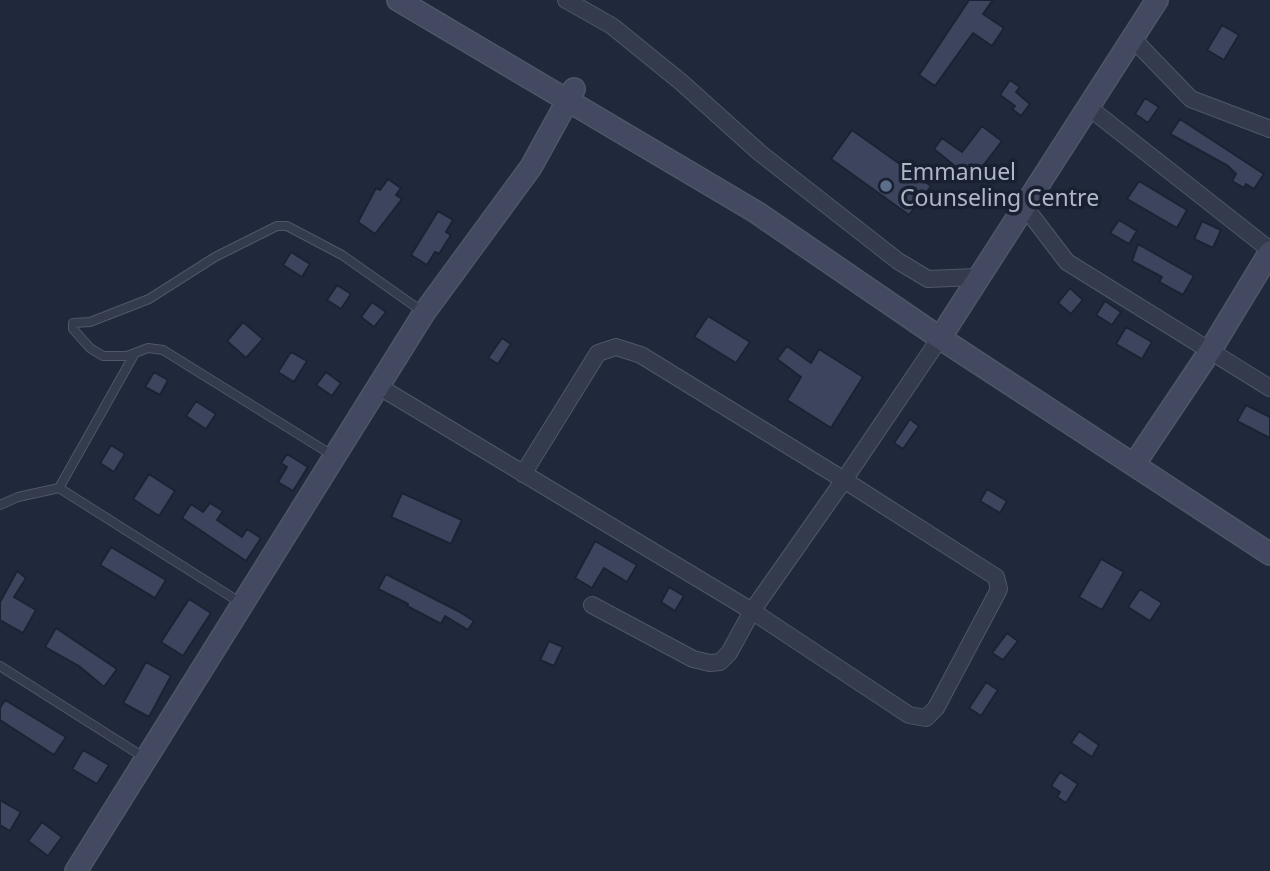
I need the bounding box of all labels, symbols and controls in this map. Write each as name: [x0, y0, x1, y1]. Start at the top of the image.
place label: Emmanuel Counseling Centre: [900, 159, 1099, 213]
marker: Emmanuel Counseling Centre: [878, 178, 894, 194]

